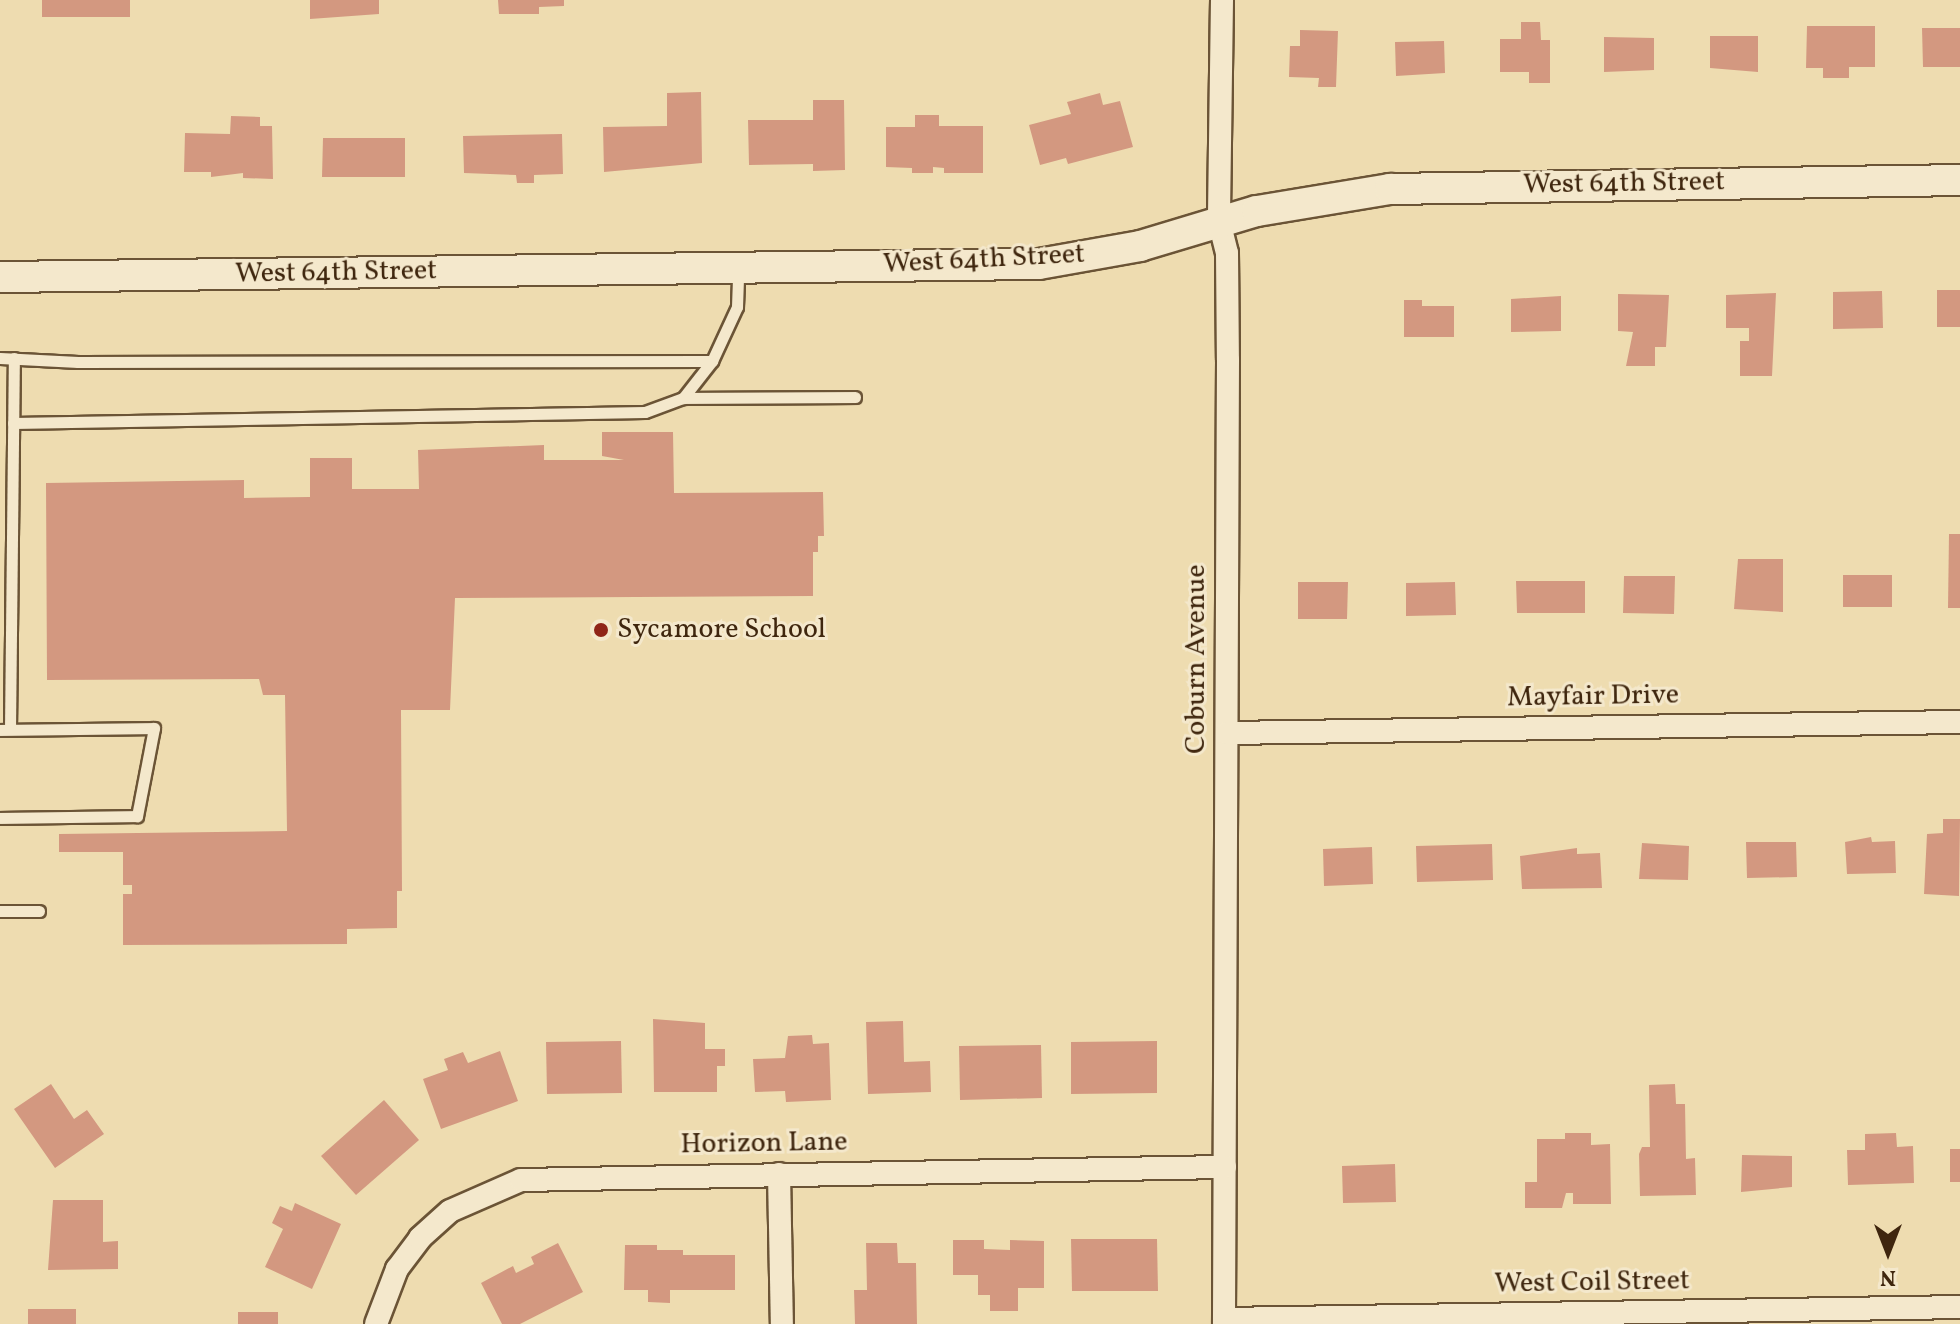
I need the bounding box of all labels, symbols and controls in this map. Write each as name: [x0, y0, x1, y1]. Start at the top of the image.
street label: West 64th Street: [1523, 165, 1725, 203]
street label: West 64th Street: [882, 238, 1086, 282]
street label: West 64th Street: [235, 254, 437, 292]
street label: Coburn Avenue: [1180, 564, 1214, 754]
place label: Sycamore School: [617, 613, 826, 647]
marker: Sycamore School: [592, 621, 610, 639]
street label: Mayfair Drive: [1507, 679, 1679, 715]
street label: Horizon Lane: [680, 1126, 848, 1162]
north arrow: [1848, 1212, 1928, 1292]
text: N: [1880, 1261, 1896, 1292]
street label: West Coil Street: [1494, 1264, 1690, 1302]

